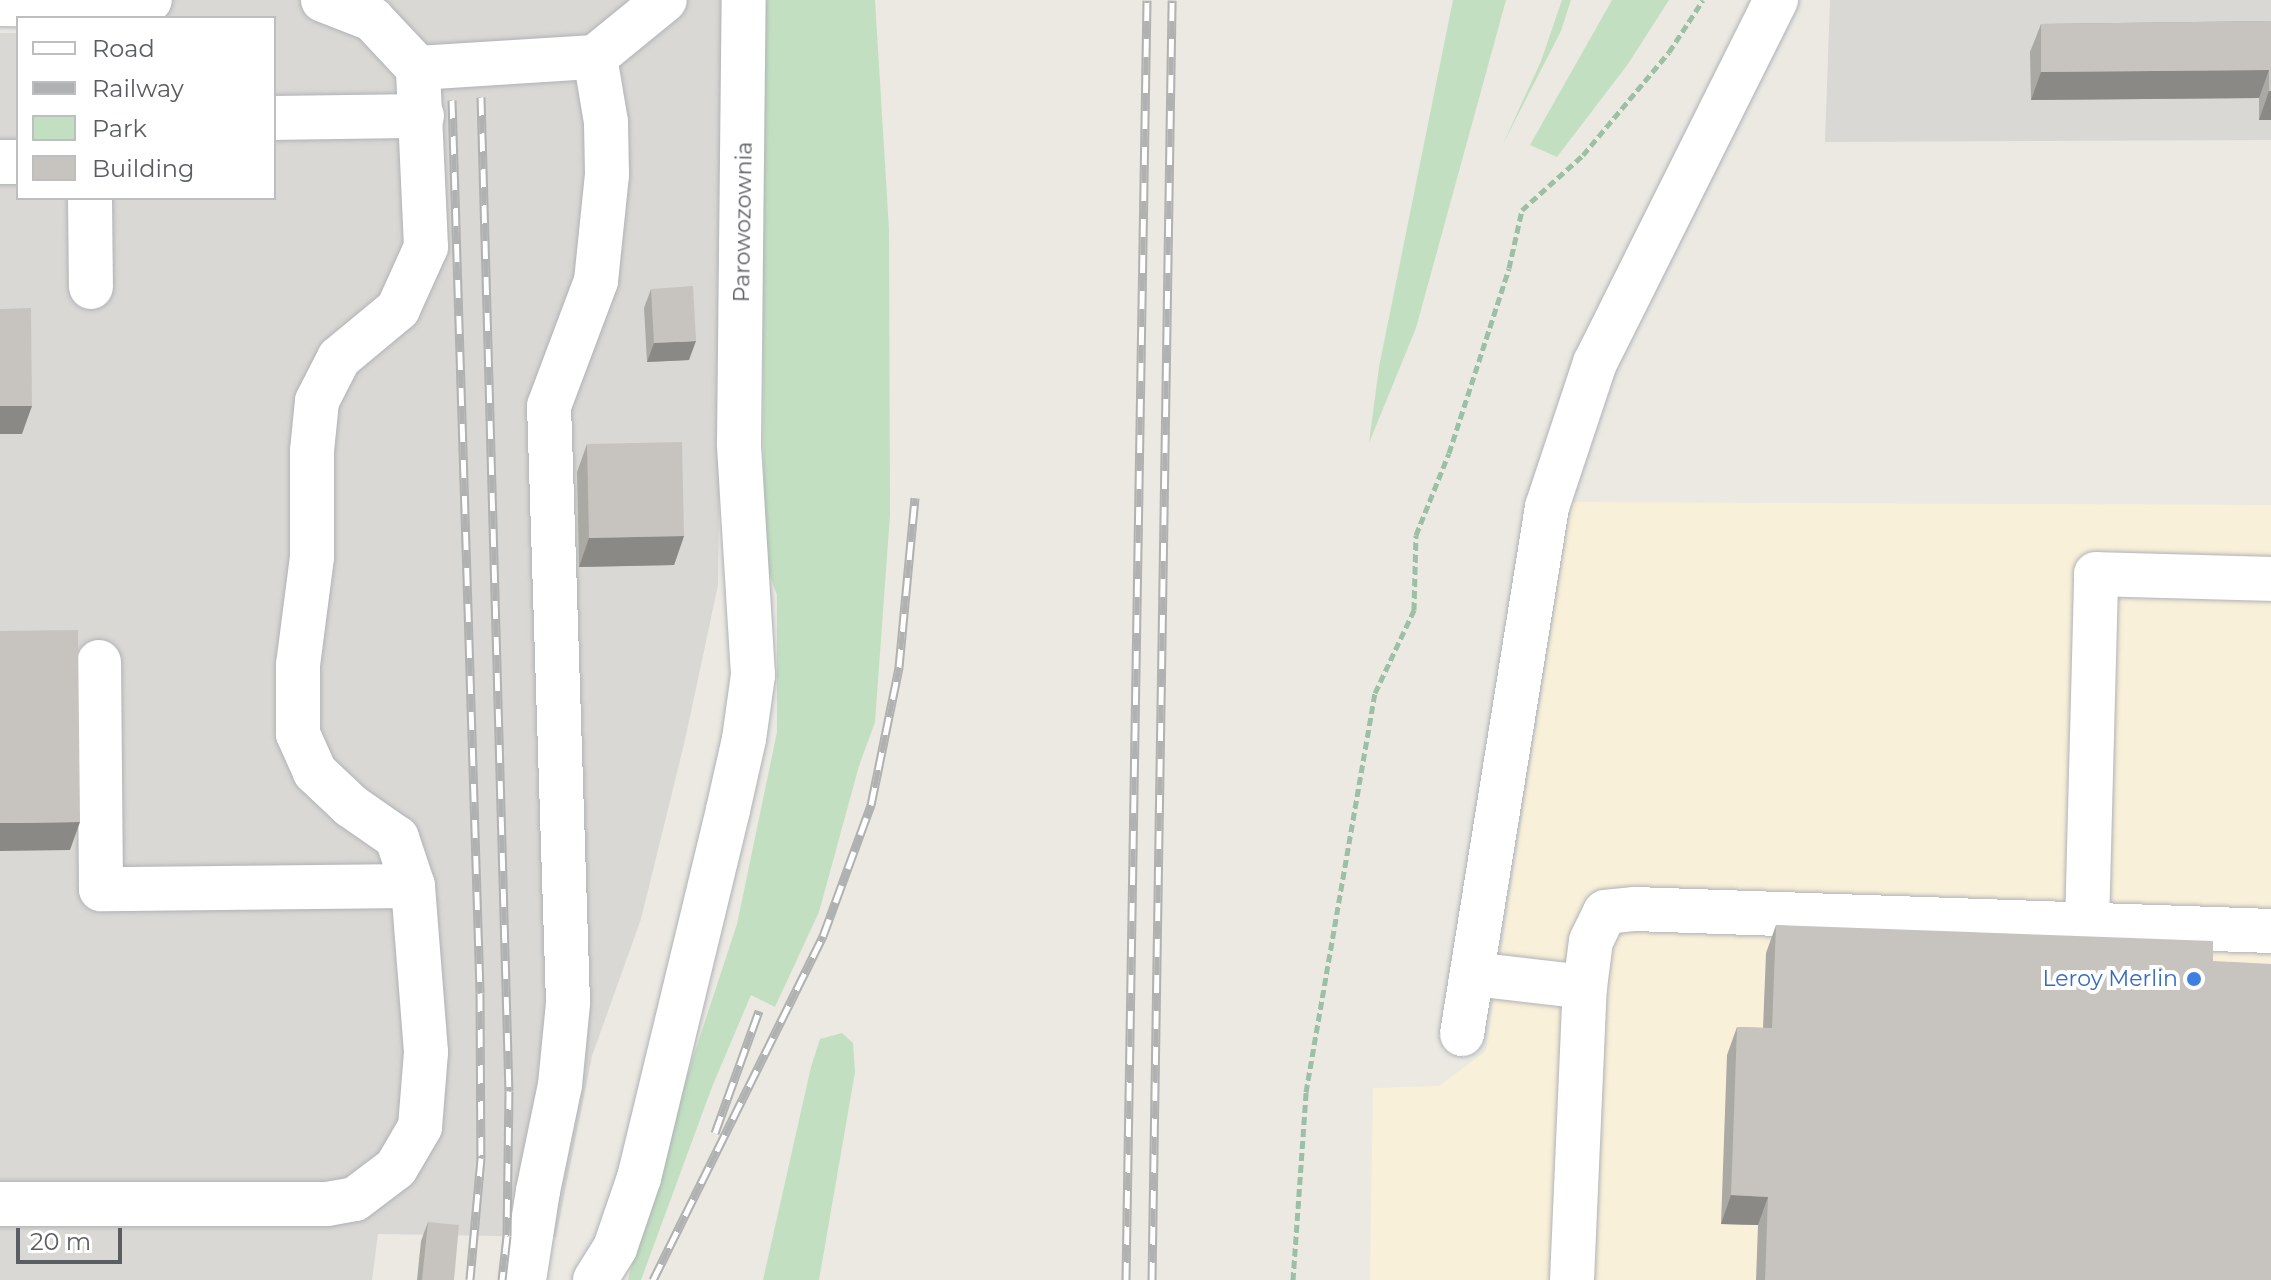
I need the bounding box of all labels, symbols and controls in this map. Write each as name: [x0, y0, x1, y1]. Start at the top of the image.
legend: [16, 16, 276, 200]
text: Road: [92, 34, 155, 63]
text: Railway: [92, 74, 184, 103]
text: Park: [92, 114, 147, 143]
street label: Parowozownia: [728, 141, 758, 303]
text: Building: [92, 154, 195, 183]
place label: Leroy Merlin: [2043, 966, 2178, 992]
marker: Leroy Merlin: [2185, 970, 2203, 988]
scale bar: [20, 1212, 126, 1262]
text: 20 m: [30, 1227, 91, 1256]

